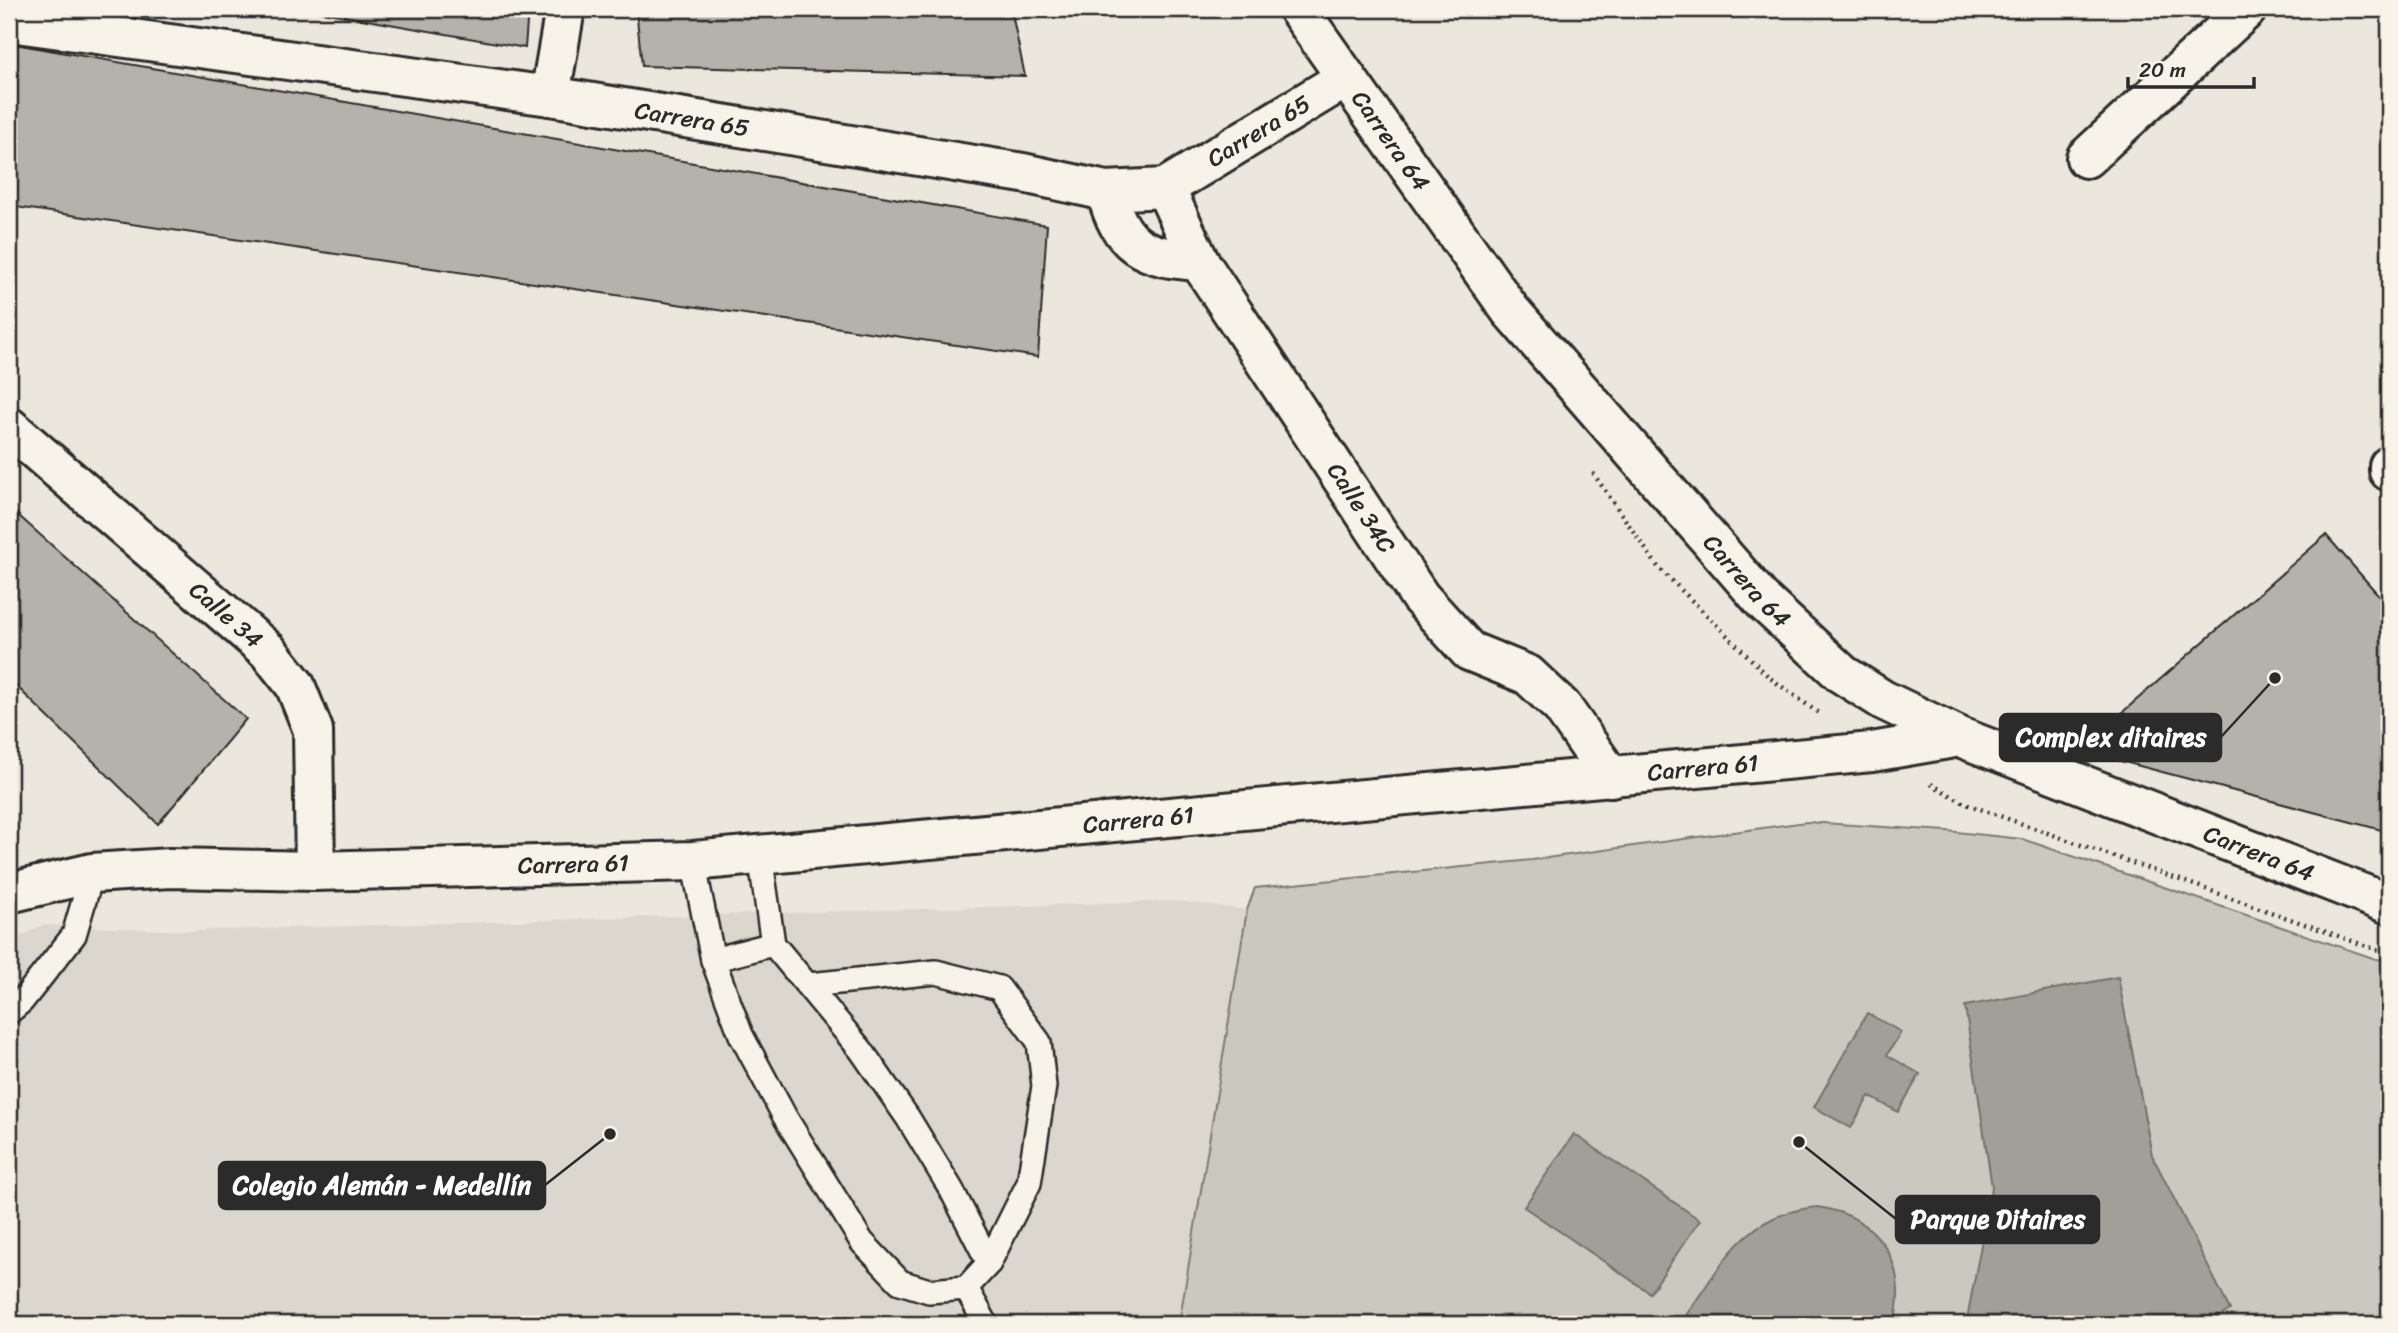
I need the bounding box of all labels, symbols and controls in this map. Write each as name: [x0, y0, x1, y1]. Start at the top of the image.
scale bar: [2128, 46, 2254, 90]
text: 20 m: [2139, 51, 2186, 89]
street label: Carrera 64: [1340, 81, 1441, 200]
street label: Carrera 65: [1198, 83, 1319, 179]
street label: Carrera 65: [632, 89, 752, 149]
street label: Calle 34C: [1316, 454, 1407, 562]
street label: Carrera 64: [1692, 524, 1801, 638]
street label: Calle 34: [179, 570, 273, 659]
callout: Complex ditaires: [2000, 714, 2221, 761]
text: Complex ditaires: [2015, 714, 2207, 760]
street label: Carrera 61: [1646, 742, 1760, 794]
street label: Carrera 61: [1081, 794, 1196, 846]
street label: Carrera 64: [2197, 813, 2320, 894]
street label: Carrera 61: [517, 842, 629, 887]
callout: Colegio Alemán - Medellín: [219, 1162, 545, 1209]
text: Colegio Alemán - Medellín: [232, 1162, 532, 1208]
callout: Parque Ditaires: [1896, 1196, 2099, 1243]
text: Parque Ditaires: [1911, 1196, 2086, 1242]

